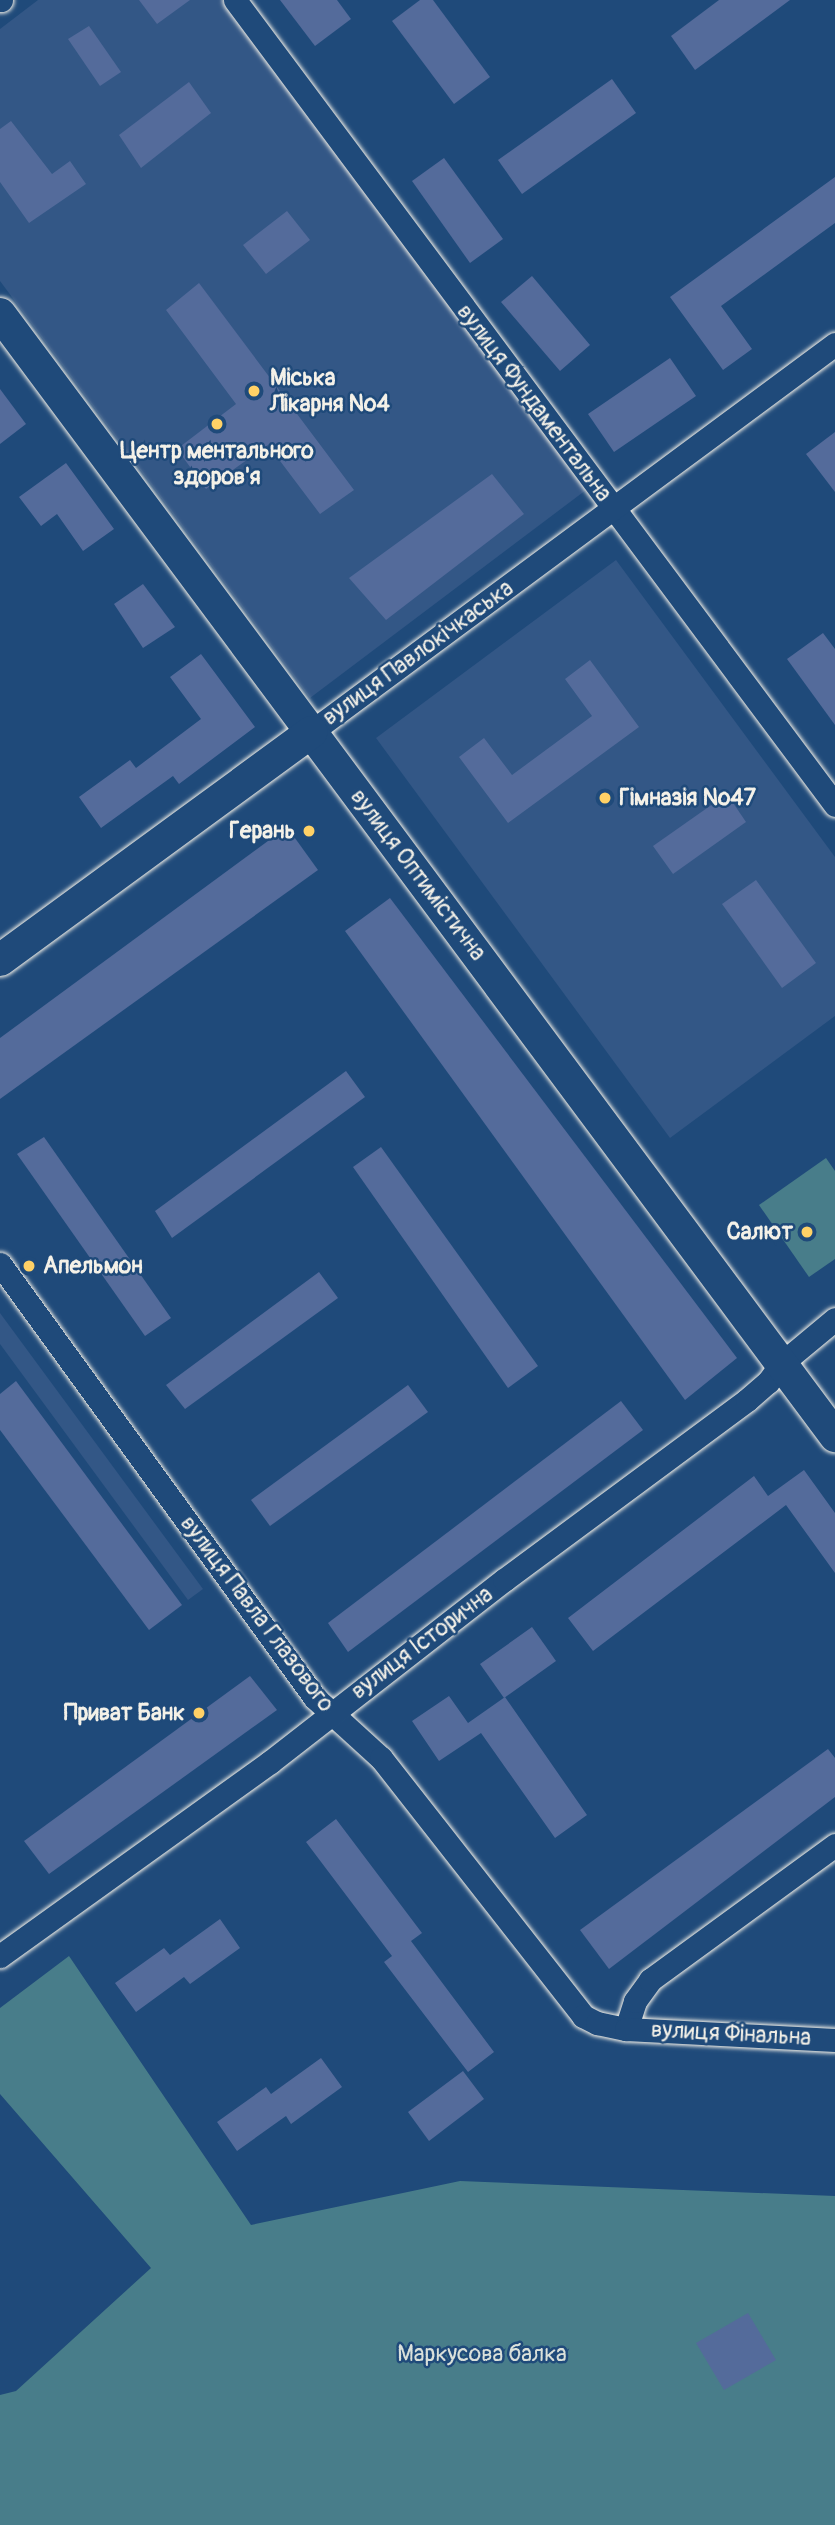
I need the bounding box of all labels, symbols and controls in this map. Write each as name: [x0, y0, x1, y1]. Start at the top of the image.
street label: вулиця Фундаментальна: [451, 299, 617, 507]
place label: Міська Лікарня №4: [270, 364, 390, 418]
marker: Міська Лікарня №4: [244, 381, 264, 401]
marker: Центр ментального здоров'я: [207, 414, 227, 434]
place label: Центр ментального здоров'я: [120, 437, 314, 491]
street label: вулиця Павлокічкаська: [317, 575, 519, 731]
street label: вулиця Оптимістична: [344, 784, 492, 966]
place label: Гімназія №47: [619, 784, 756, 812]
marker: Гімназія №47: [597, 790, 613, 806]
place label: Герань: [229, 817, 295, 845]
marker: Герань: [301, 823, 317, 839]
place label: Салют: [727, 1218, 793, 1246]
marker: Салют: [799, 1224, 815, 1240]
place label: Апельмон: [43, 1252, 143, 1280]
marker: Апельмон: [21, 1258, 37, 1274]
street label: вулиця Павла Глазового: [174, 1510, 340, 1718]
street label: вулиця Історична: [346, 1581, 498, 1705]
place label: Приват Банк: [64, 1699, 185, 1727]
marker: Приват Банк: [191, 1705, 207, 1721]
street label: вулиця Фінальна: [650, 2016, 812, 2052]
park label: Маркусова балка: [397, 2340, 567, 2368]

